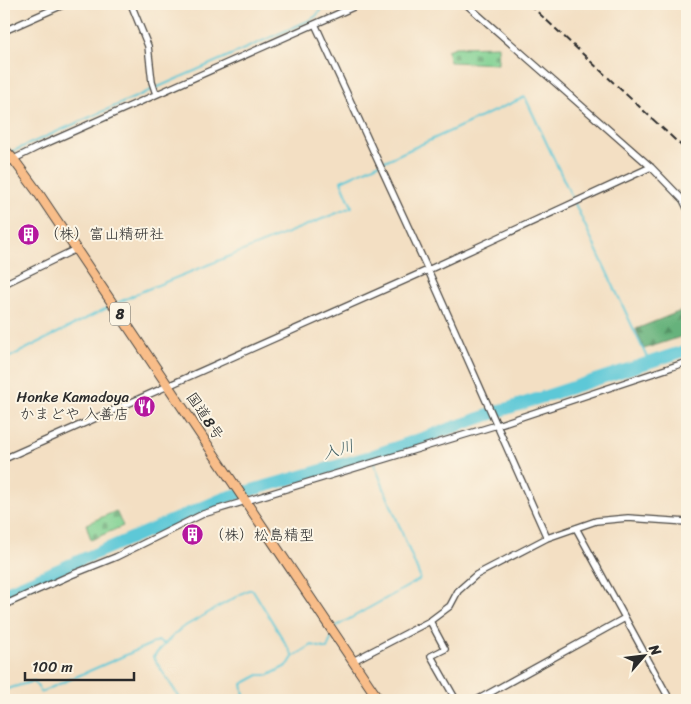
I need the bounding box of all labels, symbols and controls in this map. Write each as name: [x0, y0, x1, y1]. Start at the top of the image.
place label: （株）富山精研社: [44, 221, 164, 247]
building icon: （株）富山精研社: [16, 222, 40, 246]
road number: 8: [110, 302, 130, 326]
place label: Honke Kamadoya かまどや 入善店: [17, 384, 129, 427]
street label: 国道8号: [179, 386, 231, 446]
restaurant icon: Honke Kamadoya かまどや 入善店: [133, 394, 157, 418]
water label: 入川: [319, 431, 358, 468]
place label: （株）松島精型: [209, 522, 314, 548]
building icon: （株）松島精型: [181, 523, 205, 547]
north arrow: [618, 632, 668, 682]
text: N: [641, 639, 668, 661]
scale bar: [25, 649, 134, 681]
text: 100 m: [32, 654, 73, 680]

